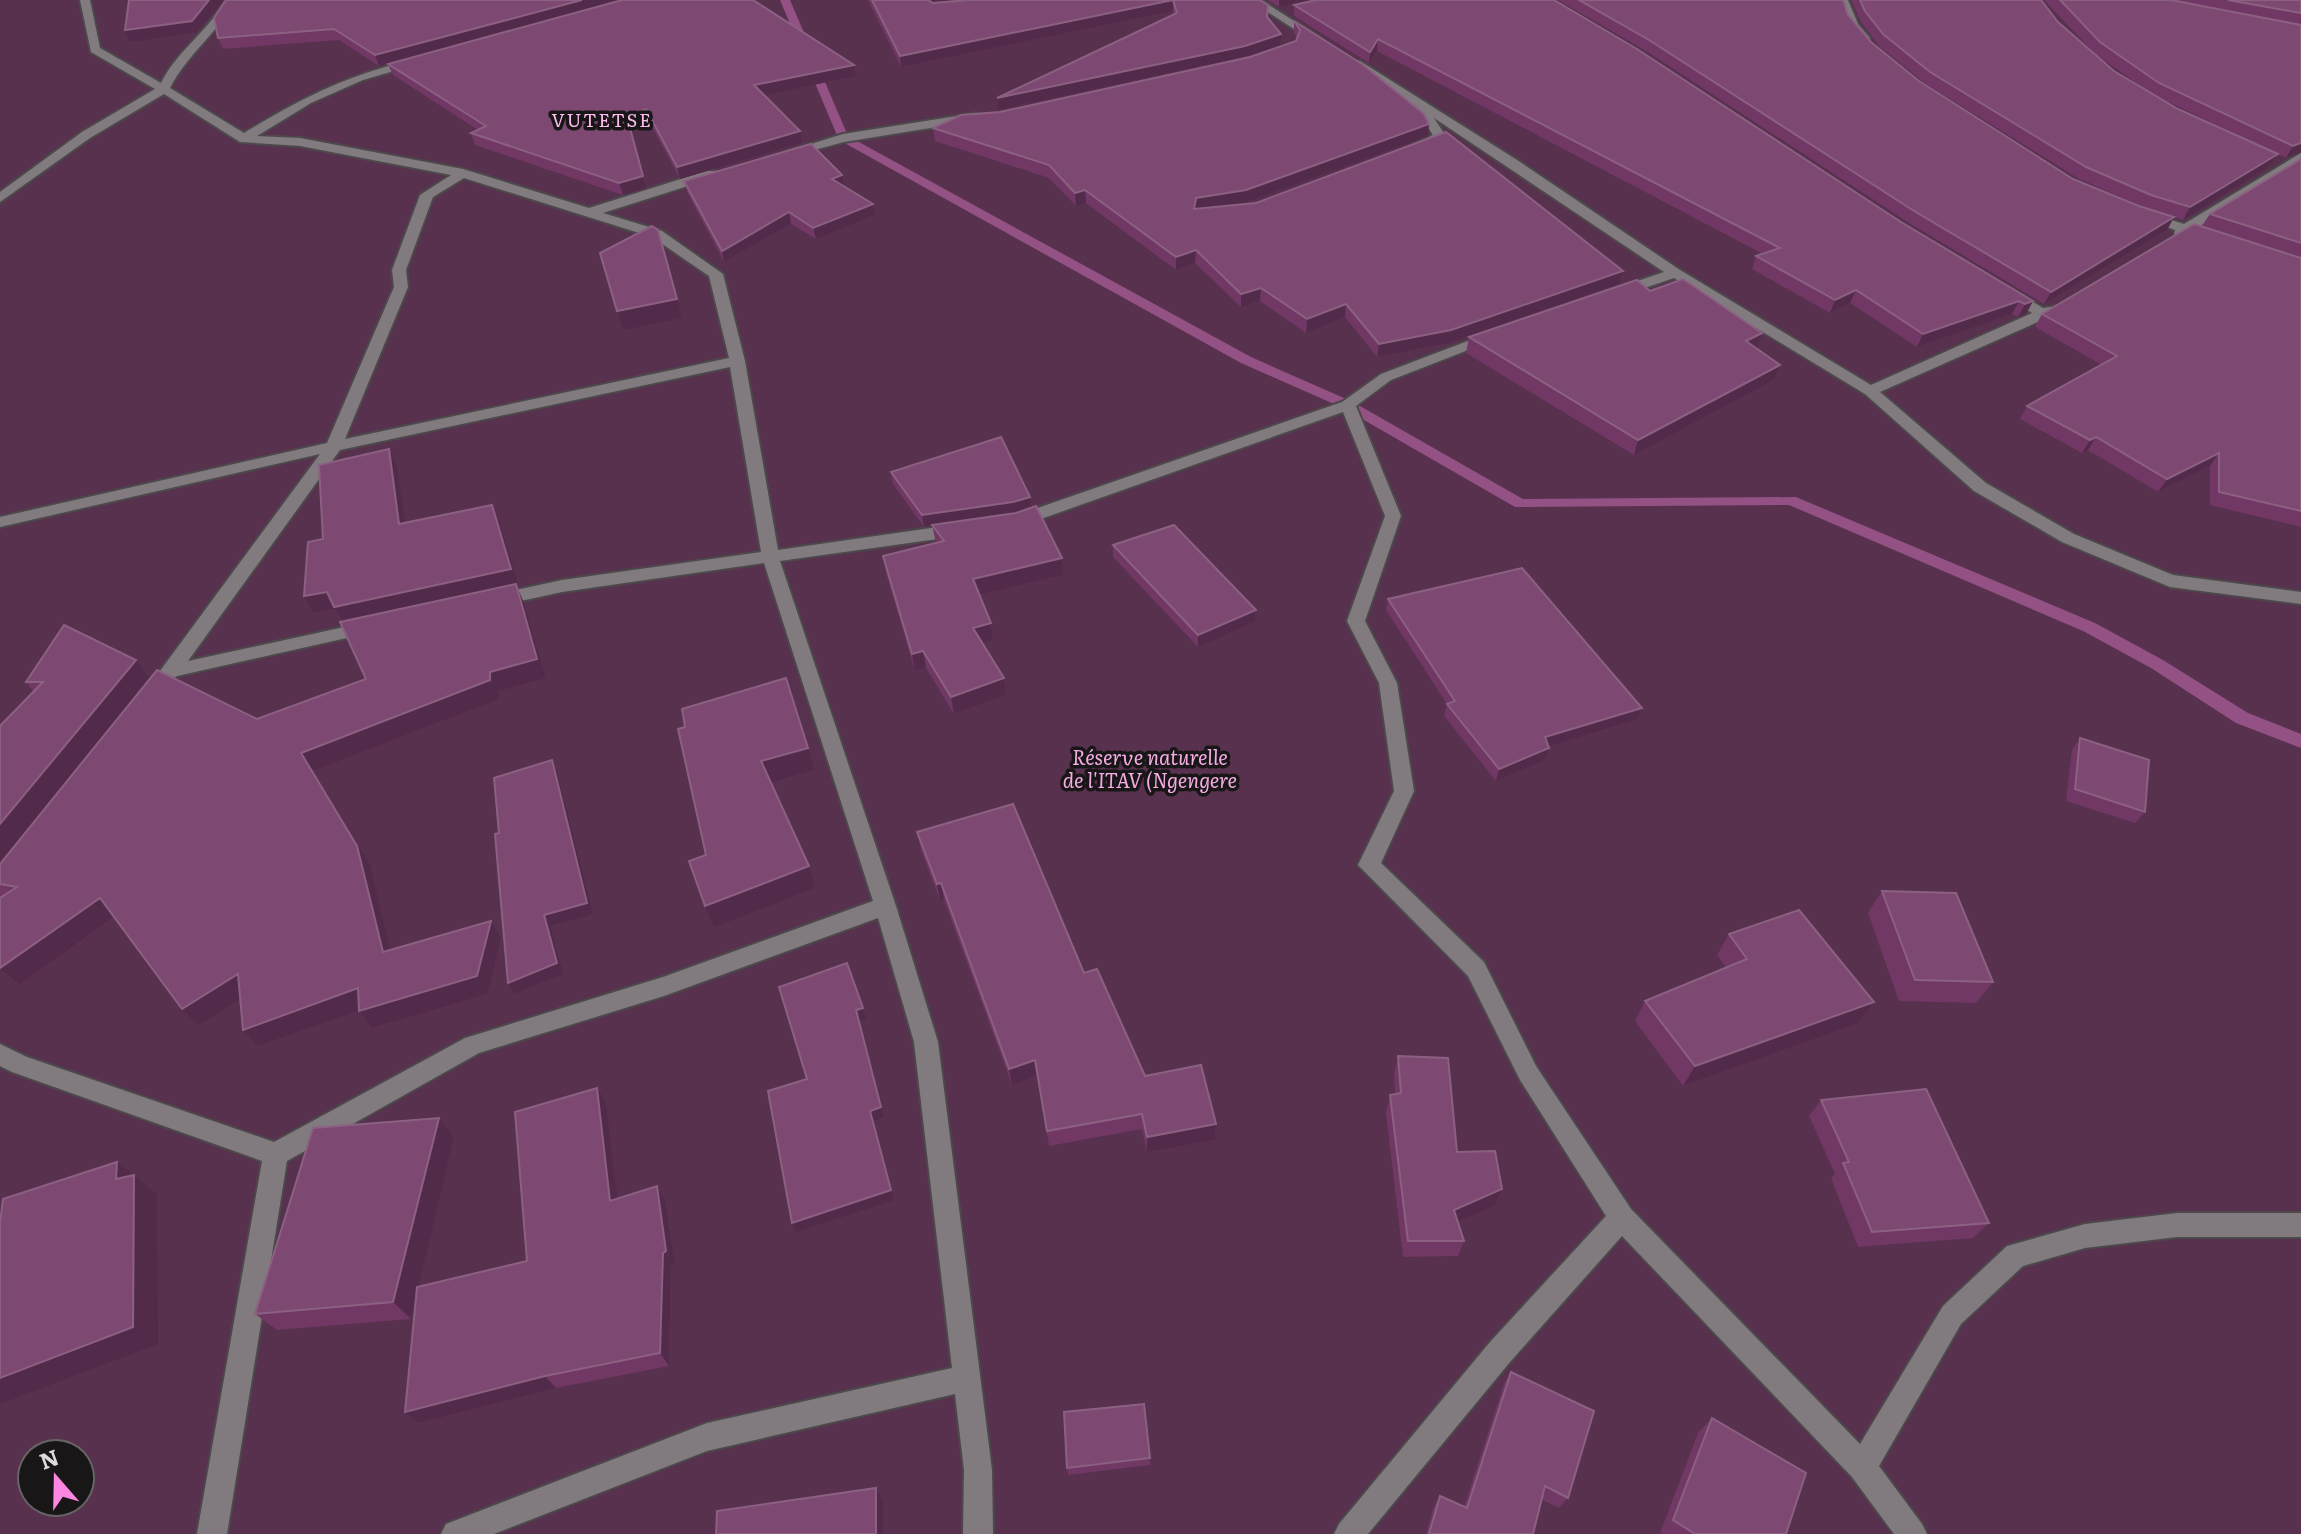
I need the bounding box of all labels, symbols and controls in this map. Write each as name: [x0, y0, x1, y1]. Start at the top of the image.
district label: VUTETSE: [551, 106, 653, 133]
park label: Réserve naturelle de l'ITAV (Ngengere: [1063, 741, 1237, 794]
north arrow: [16, 1438, 96, 1518]
text: N: [34, 1439, 63, 1476]

